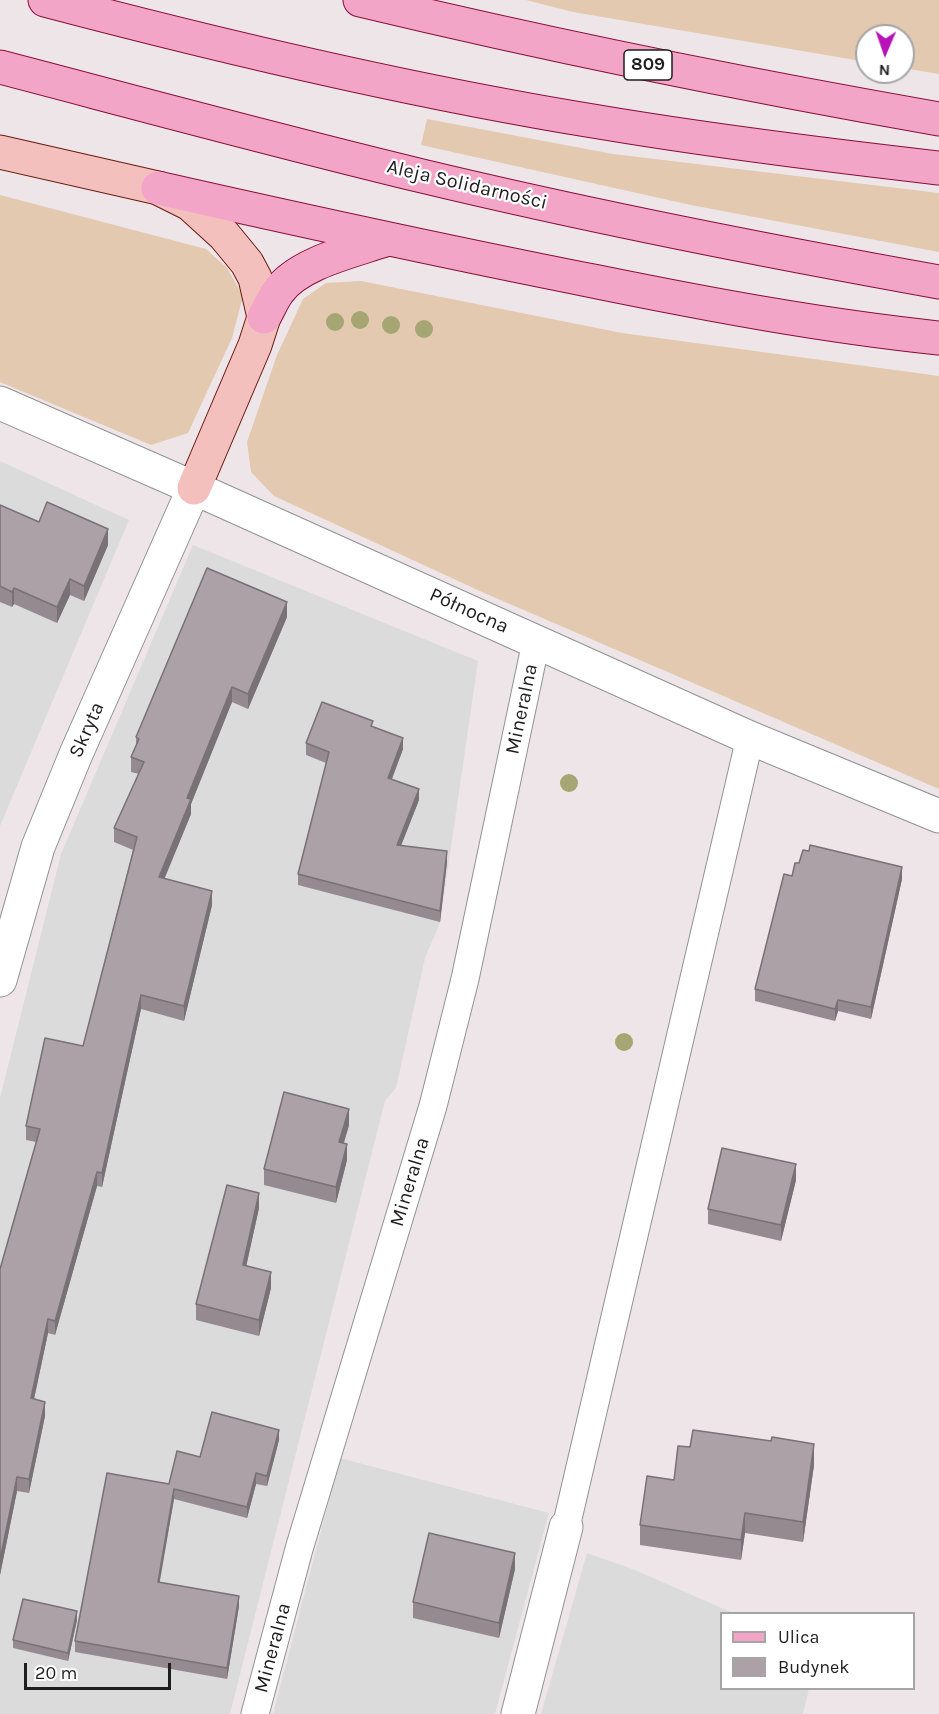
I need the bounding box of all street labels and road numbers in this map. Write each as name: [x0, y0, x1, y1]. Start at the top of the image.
road number: 809: [624, 50, 672, 80]
street label: Aleja Solidarności: [384, 155, 550, 215]
street label: Północna: [426, 583, 512, 639]
street label: Mineralna: [501, 661, 543, 757]
street label: Skryta: [64, 698, 110, 762]
street label: Mineralna: [385, 1134, 435, 1230]
street label: Mineralna: [249, 1600, 297, 1696]

